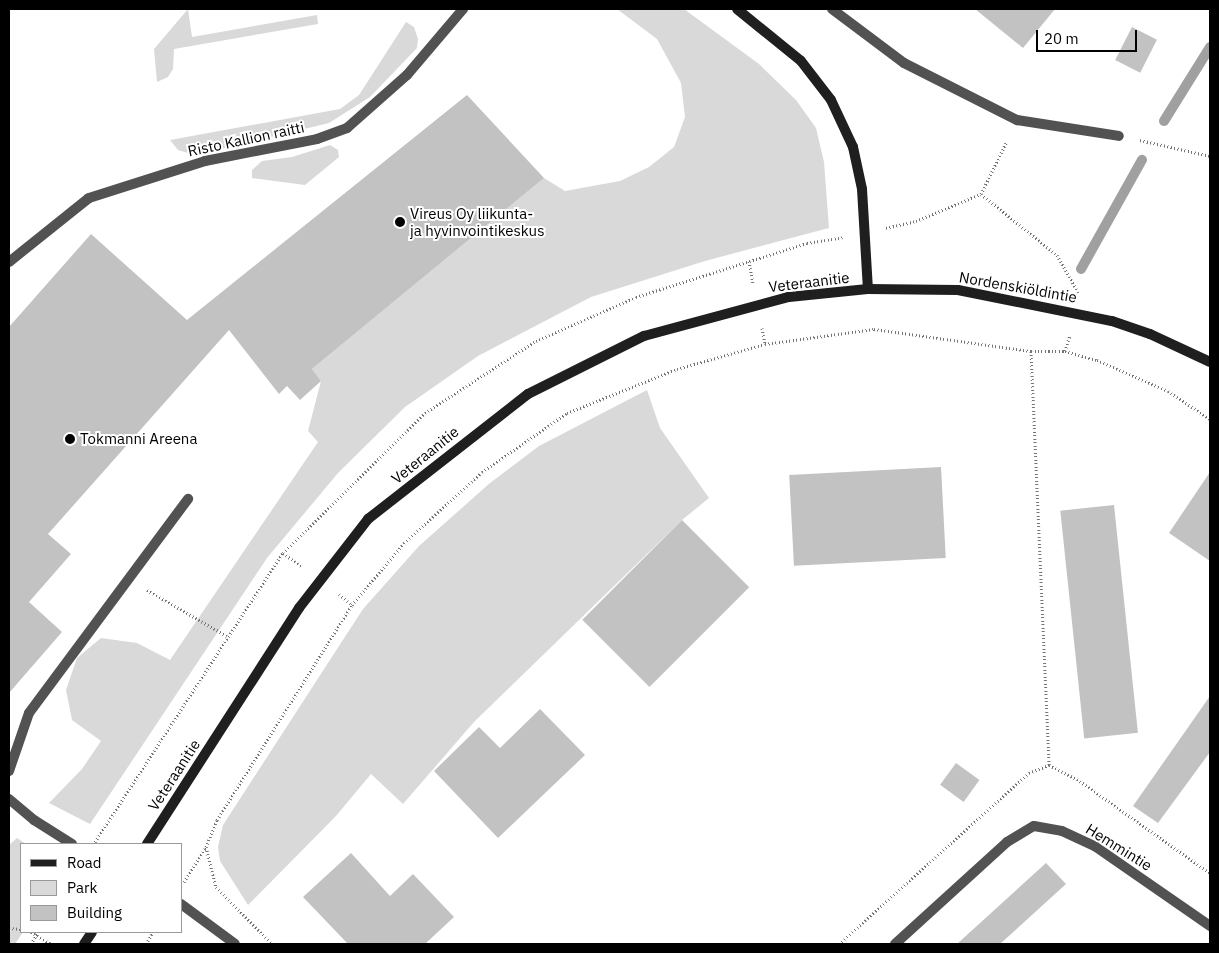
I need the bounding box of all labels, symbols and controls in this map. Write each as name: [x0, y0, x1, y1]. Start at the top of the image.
scale bar: [1039, 20, 1140, 52]
text: 20 m: [1044, 29, 1079, 48]
street label: Risto Kallion raitti: [186, 118, 306, 160]
place label: Vireus Oy liikunta- ja hyvinvointikeskus: [410, 204, 544, 239]
marker: Vireus Oy liikunta- ja hyvinvointikeskus: [394, 216, 406, 228]
street label: Veteraanitie: [768, 268, 850, 296]
street label: Nordenskiöldintie: [958, 268, 1078, 306]
street label: Veteraanitie: [388, 422, 462, 488]
place label: Tokmanni Areena: [80, 430, 197, 448]
marker: Tokmanni Areena: [64, 433, 76, 445]
street label: Veteraanitie: [144, 736, 204, 814]
street label: Hemmintie: [1083, 820, 1155, 874]
legend: [20, 843, 182, 933]
text: Road: [67, 853, 102, 872]
text: Park: [67, 878, 97, 897]
text: Building: [67, 903, 122, 922]

